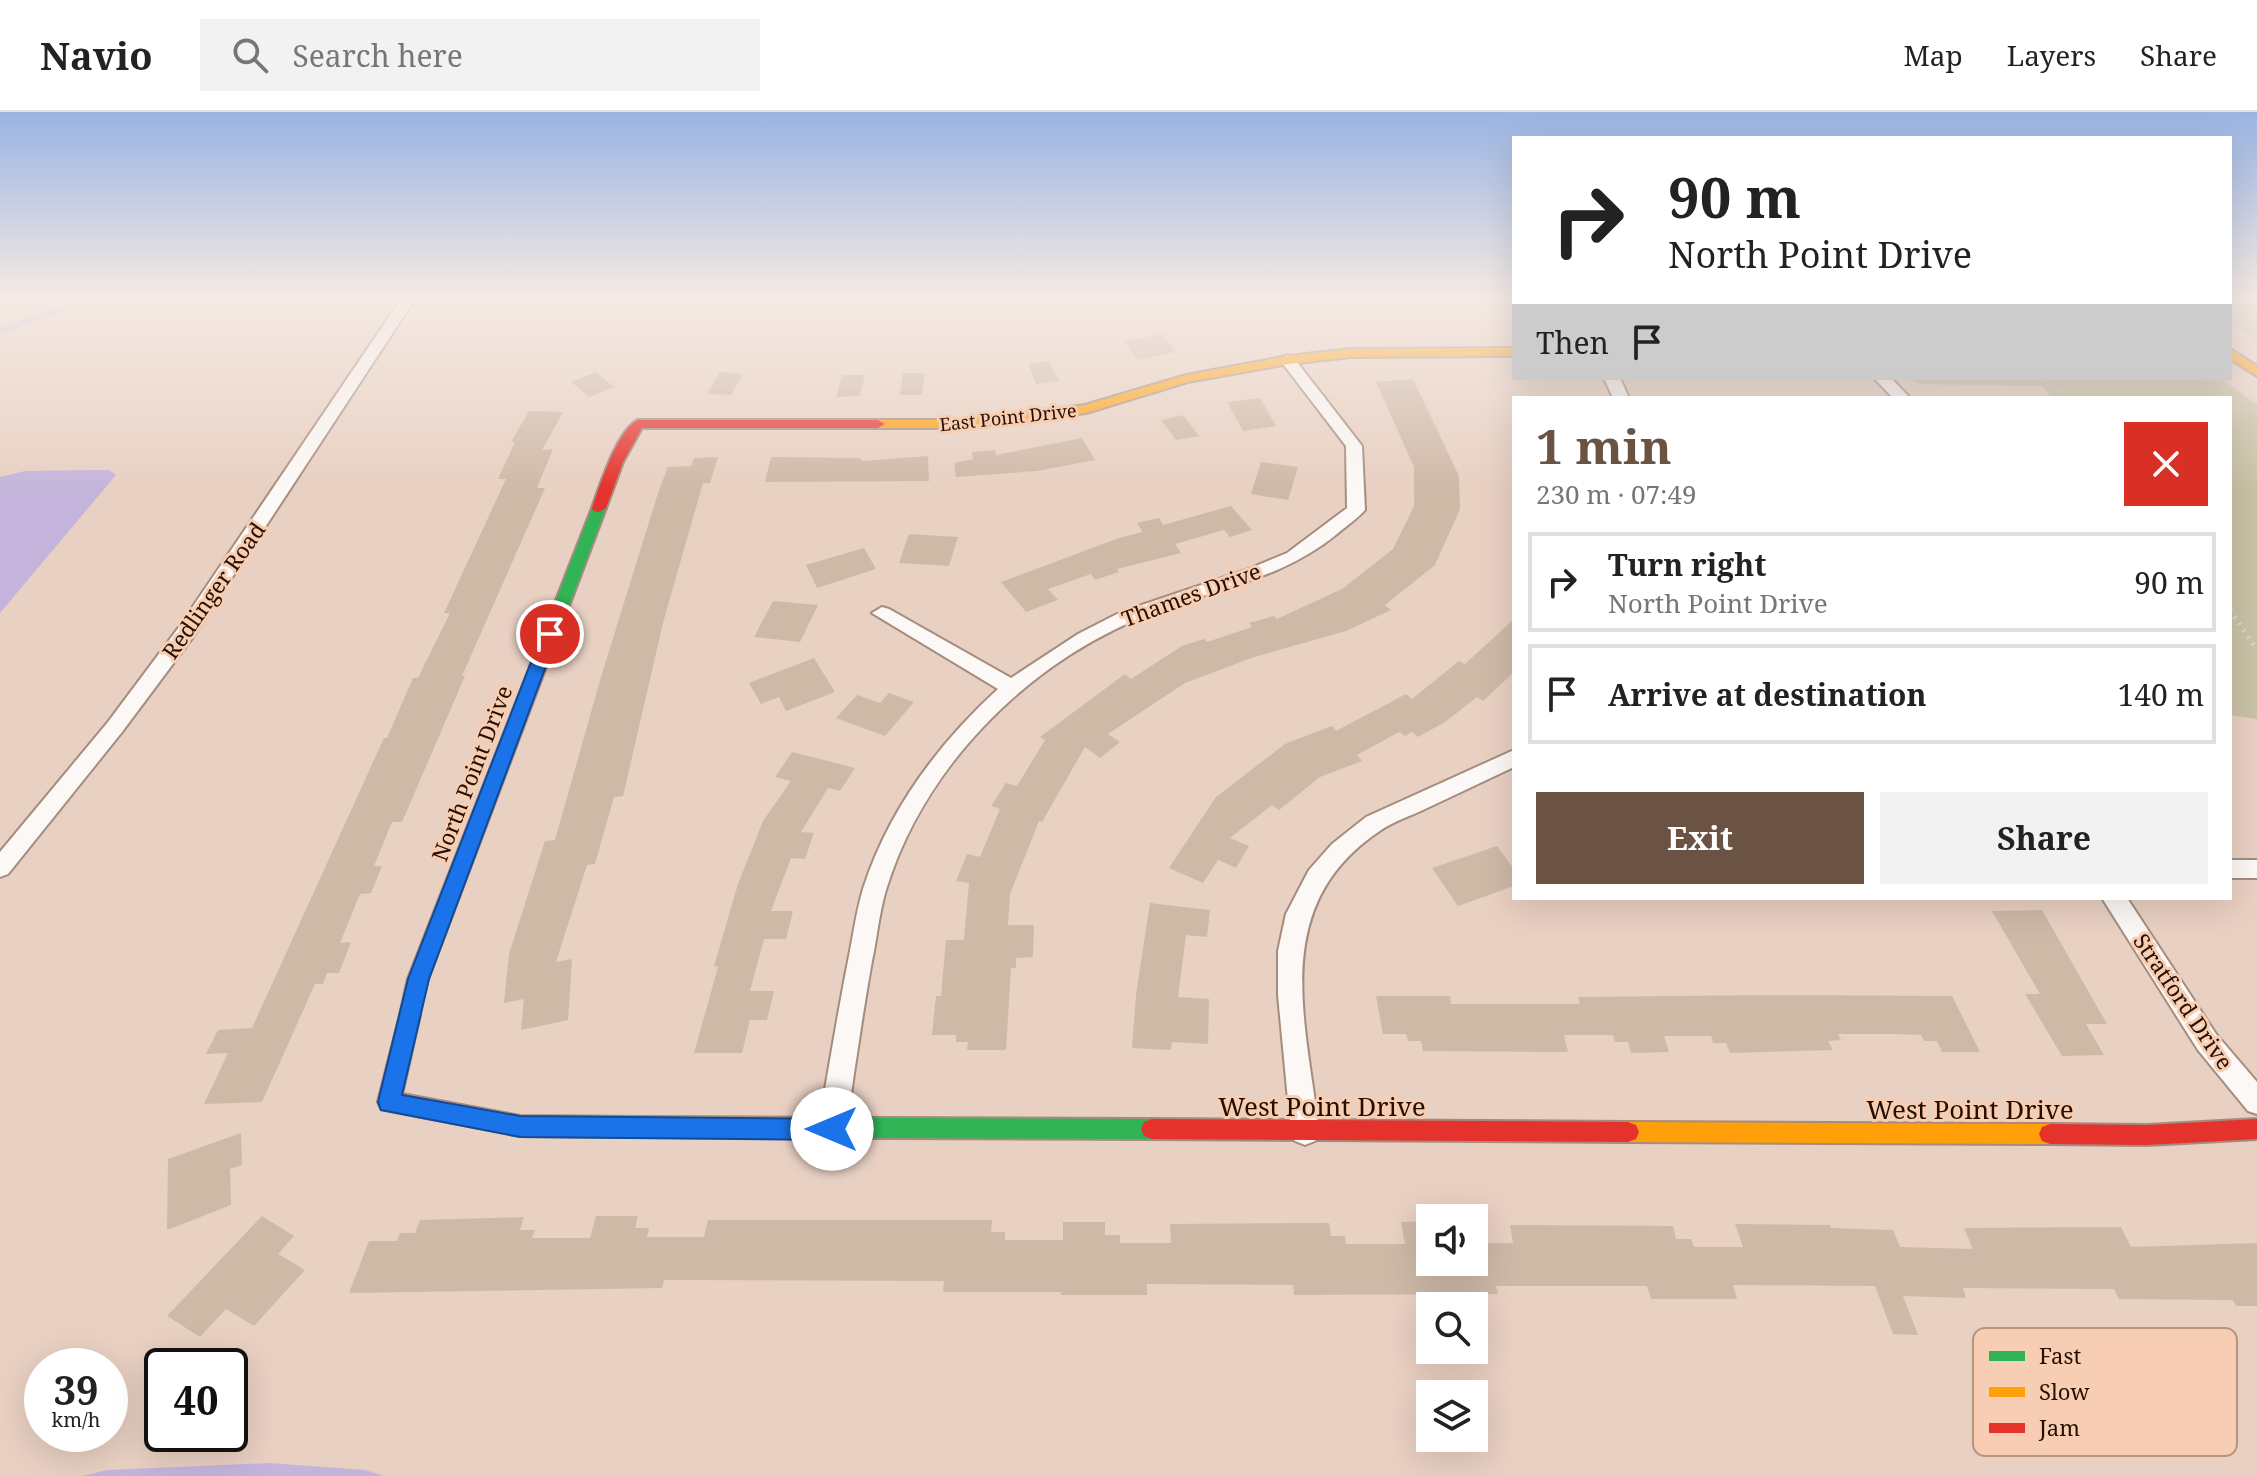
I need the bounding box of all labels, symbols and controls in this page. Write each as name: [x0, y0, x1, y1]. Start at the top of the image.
search box: [200, 19, 760, 91]
text: Navio: [40, 29, 152, 81]
icon: search: [228, 33, 272, 77]
text: Search here: [292, 35, 463, 76]
text: Map: [1904, 36, 1963, 74]
text: Layers: [2007, 36, 2096, 74]
text: Share: [2140, 36, 2217, 74]
text: 90 m: [1668, 158, 1801, 234]
icon: right: [1536, 168, 1640, 272]
text: North Point Drive: [1668, 230, 1972, 279]
icon: arrive: [1625, 320, 1669, 364]
text: Then: [1536, 322, 1609, 363]
street label: East Point Drive: [938, 398, 1078, 436]
text: 1 min: [1536, 413, 1672, 478]
button: close: [2124, 422, 2208, 506]
text: 230 m · 07:49: [1536, 476, 1697, 512]
street label: Redlinger Road: [155, 515, 272, 664]
text: Turn right: [1608, 544, 1766, 585]
street label: Thames Drive: [1117, 555, 1265, 633]
icon: right: [1540, 560, 1584, 604]
text: 90 m: [2134, 562, 2204, 603]
text: North Point Drive: [1608, 585, 1828, 621]
pin: [516, 600, 584, 668]
icon: arrive: [528, 612, 572, 656]
icon: arrive: [1540, 672, 1584, 716]
text: Arrive at destination: [1608, 674, 1927, 715]
text: 140 m: [2118, 674, 2204, 715]
street label: North Point Drive: [424, 681, 518, 865]
button: Exit: [1536, 792, 1864, 884]
button: Share: [1880, 792, 2208, 884]
street label: Stratford Drive: [2127, 927, 2241, 1075]
position arrow: [790, 1087, 874, 1171]
street label: West Point Drive: [1218, 1088, 1426, 1124]
street label: West Point Drive: [1866, 1091, 2074, 1127]
map controls: [1416, 1204, 1488, 1452]
button: sound: [1416, 1204, 1488, 1276]
button: search: [1416, 1292, 1488, 1364]
legend: [1973, 1328, 2237, 1456]
text: Fast: [2039, 1340, 2081, 1370]
speed limit sign: 40: [144, 1348, 248, 1452]
text: 39: [53, 1362, 99, 1417]
text: Slow: [2039, 1376, 2089, 1406]
button: layers: [1416, 1380, 1488, 1452]
text: km/h: [51, 1406, 101, 1433]
text: Jam: [2038, 1412, 2080, 1442]

